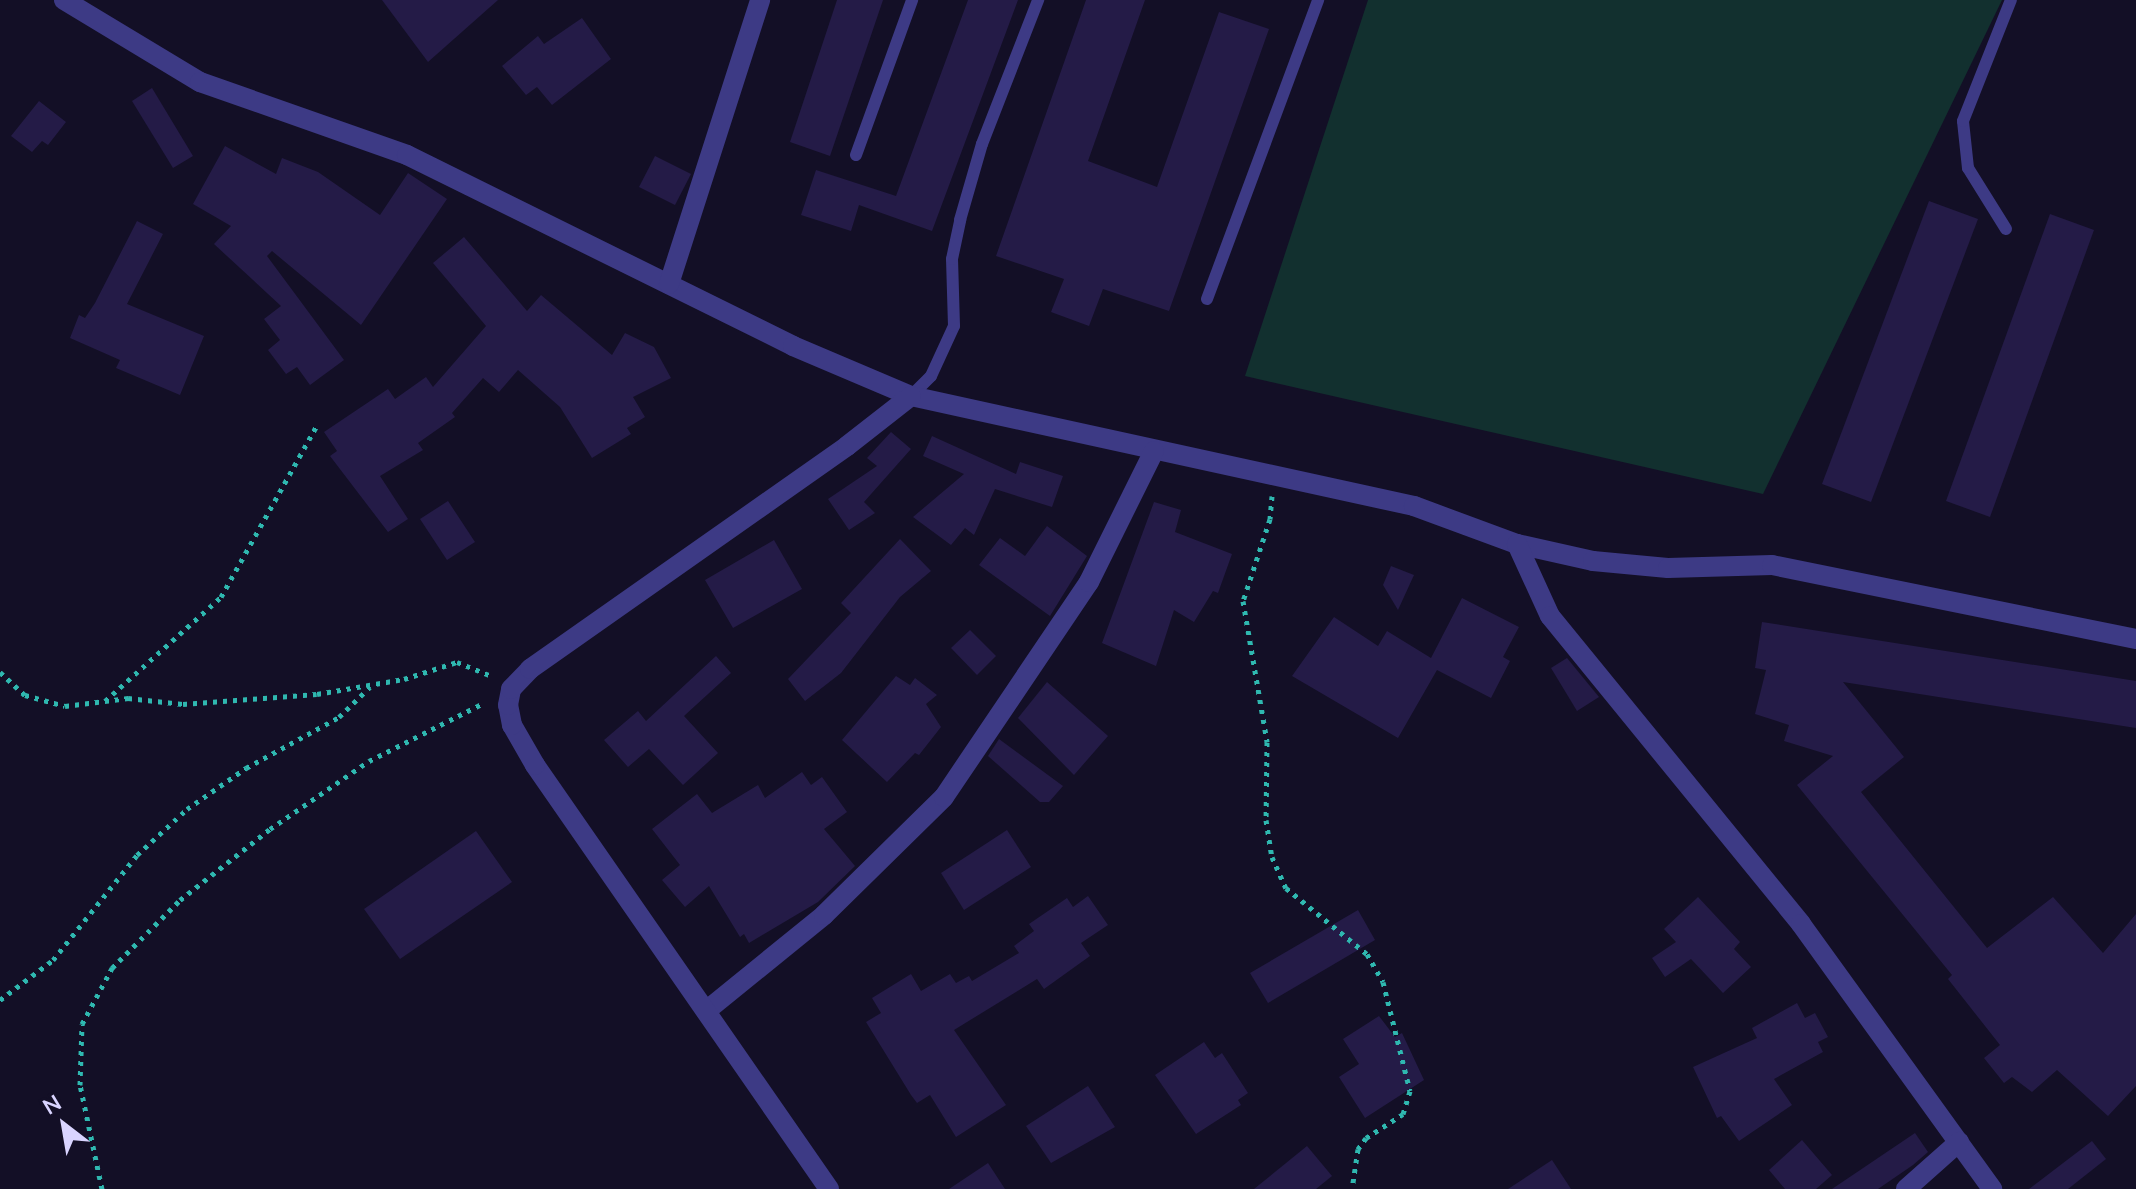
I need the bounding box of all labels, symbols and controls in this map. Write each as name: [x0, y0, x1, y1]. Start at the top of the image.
north arrow: [24, 1085, 104, 1165]
text: N: [37, 1088, 66, 1121]

